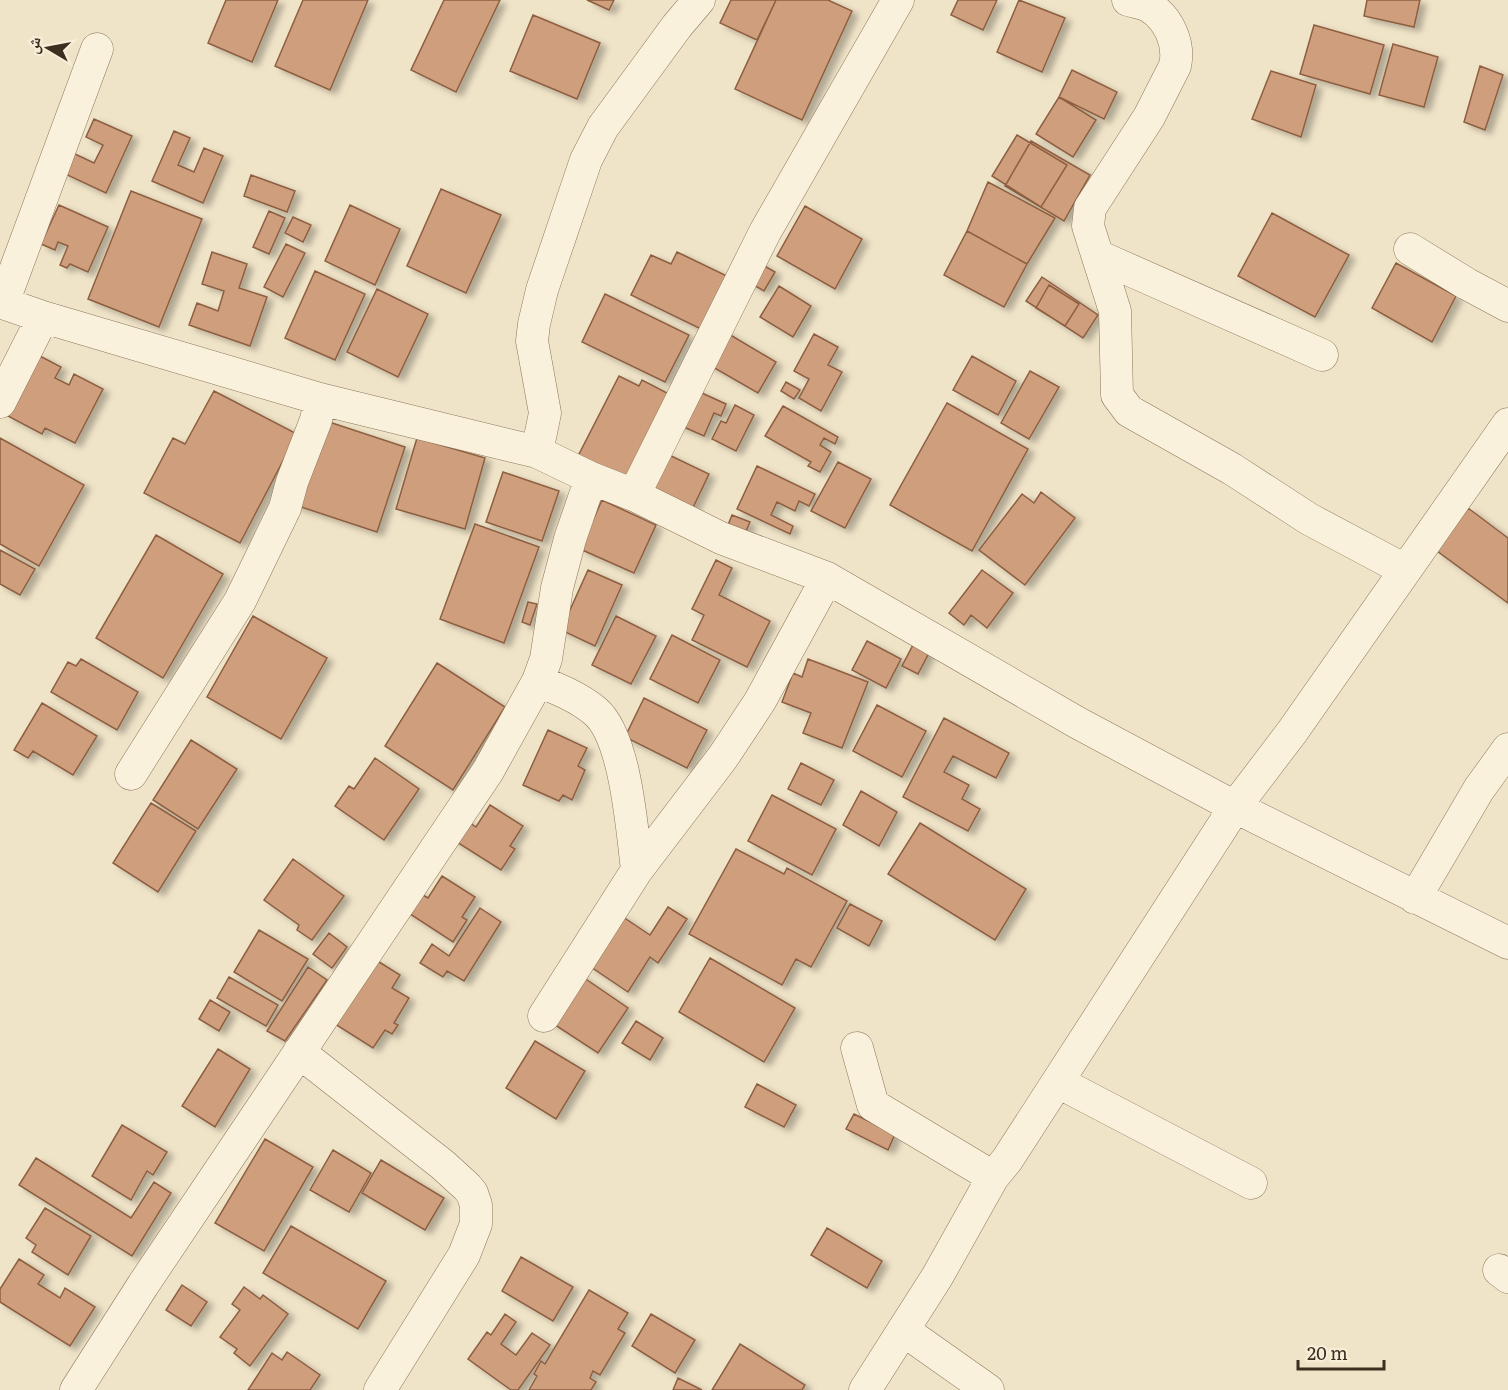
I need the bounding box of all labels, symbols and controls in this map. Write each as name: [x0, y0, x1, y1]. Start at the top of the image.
north arrow: [18, 18, 78, 78]
text: ش: [19, 35, 46, 56]
scale bar: [1298, 1333, 1384, 1371]
text: 20 m: [1307, 1339, 1348, 1366]

